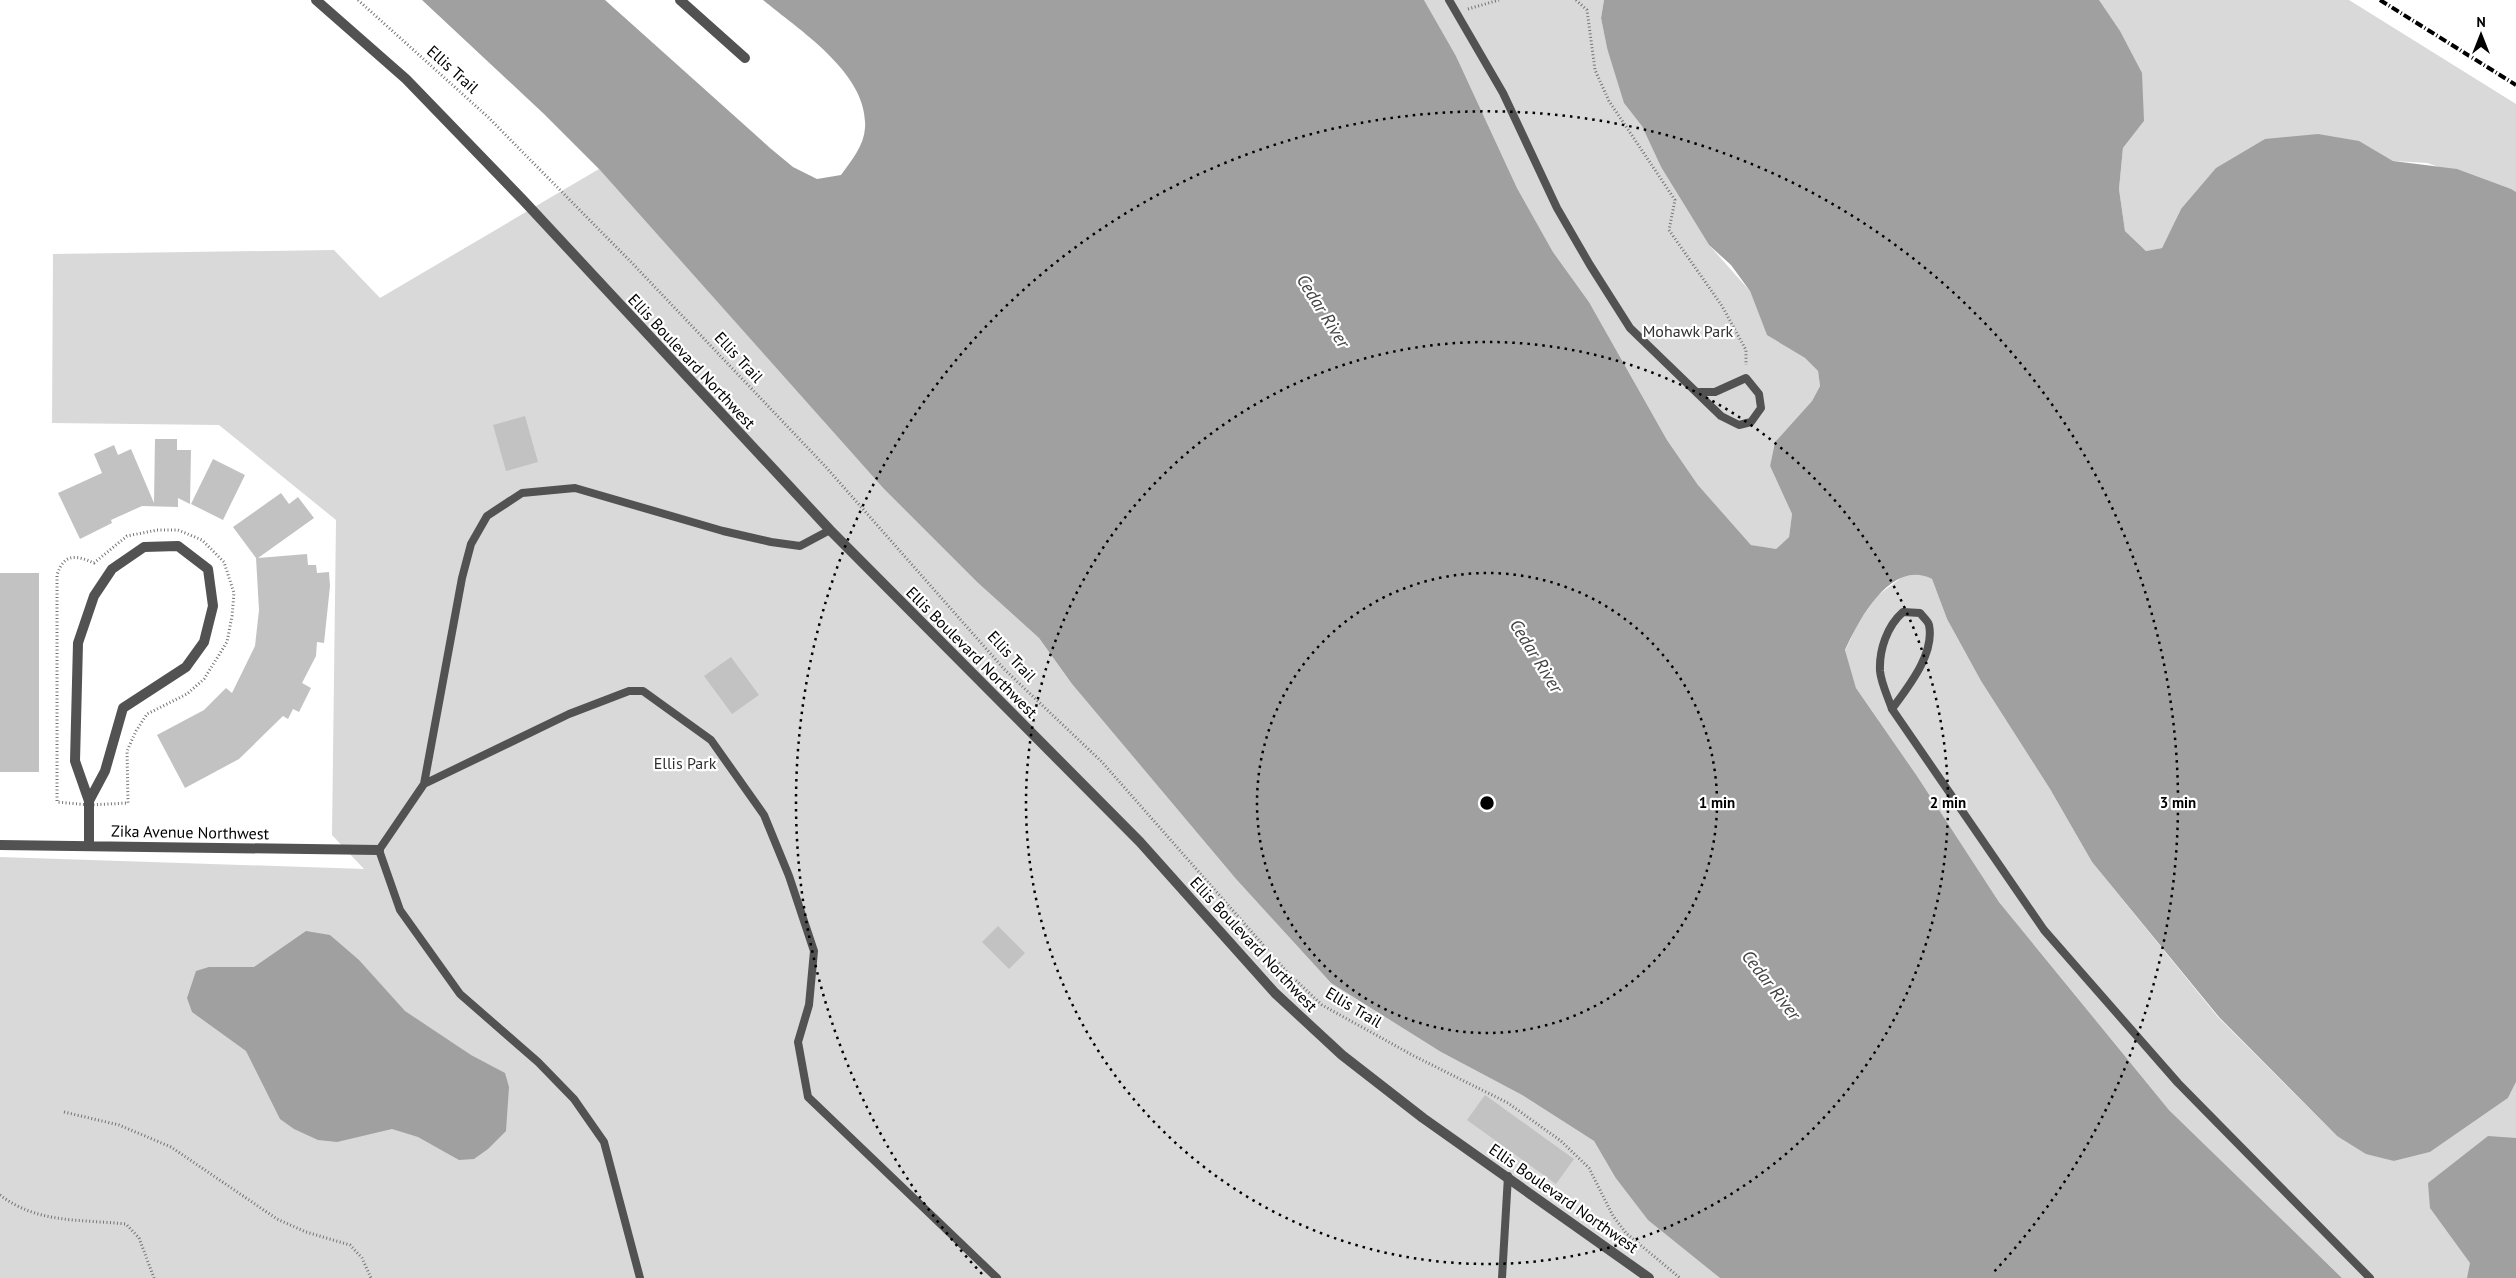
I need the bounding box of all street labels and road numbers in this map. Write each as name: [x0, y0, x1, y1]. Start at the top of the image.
street label: Ellis Trail: [423, 41, 483, 97]
street label: Ellis Boulevard Northwest: [624, 289, 760, 433]
street label: Ellis Trail: [710, 327, 768, 387]
street label: Ellis Boulevard Northwest: [902, 582, 1042, 722]
street label: Ellis Trail: [983, 626, 1041, 686]
street label: Zika Avenue Northwest: [111, 821, 270, 843]
street label: Ellis Boulevard Northwest: [1186, 872, 1322, 1016]
street label: Ellis Trail: [1322, 982, 1386, 1032]
street label: Ellis Boulevard Northwest: [1486, 1139, 1643, 1257]

